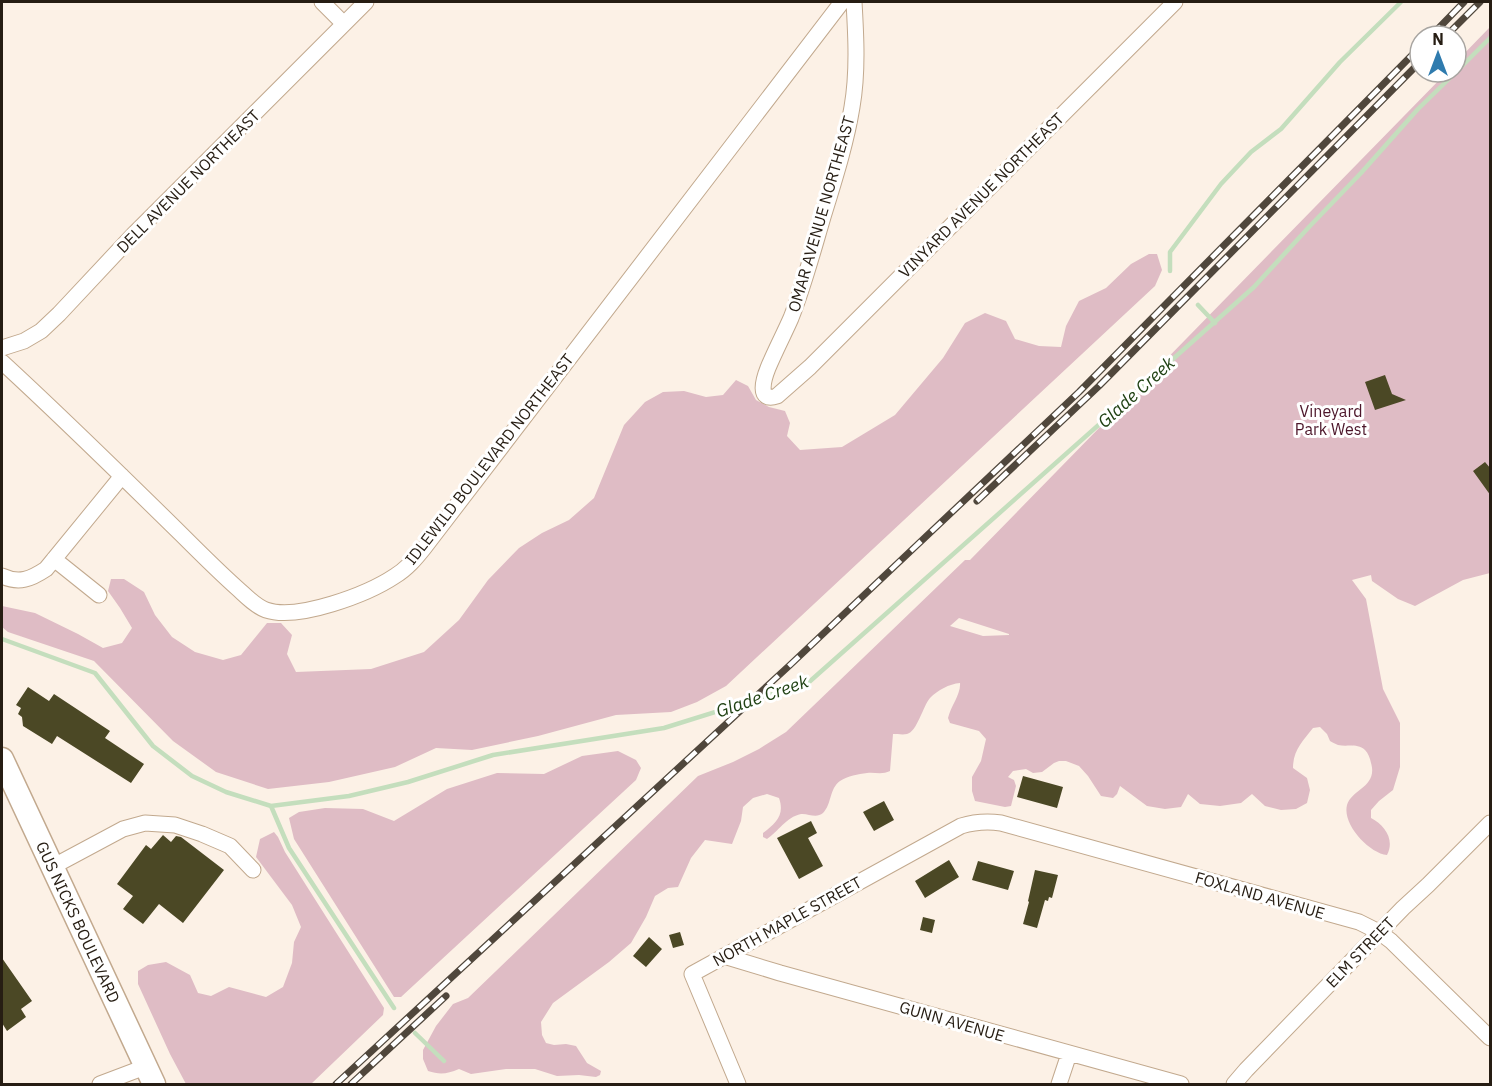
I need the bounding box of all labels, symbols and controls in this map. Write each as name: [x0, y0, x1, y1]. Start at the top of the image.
north arrow: [1408, 24, 1468, 84]
text: N: [1432, 29, 1444, 49]
street label: DELL AVENUE NORTHEAST: [112, 105, 264, 257]
street label: VINYARD AVENUE NORTHEAST: [894, 108, 1068, 282]
street label: OMAR AVENUE NORTHEAST: [783, 114, 859, 314]
street label: IDLEWILD BOULEVARD NORTHEAST: [400, 349, 578, 569]
water label: Glade Creek: [1093, 351, 1180, 433]
park label: Vineyard Park West: [1295, 401, 1367, 439]
water label: Glade Creek: [713, 669, 812, 723]
street label: GUS NICKS BOULEVARD: [32, 838, 125, 1006]
street label: FOXLAND AVENUE: [1193, 867, 1327, 923]
street label: NORTH MAPLE STREET: [709, 872, 865, 970]
street label: ELM STREET: [1321, 913, 1399, 991]
street label: GUNN AVENUE: [897, 996, 1007, 1046]

